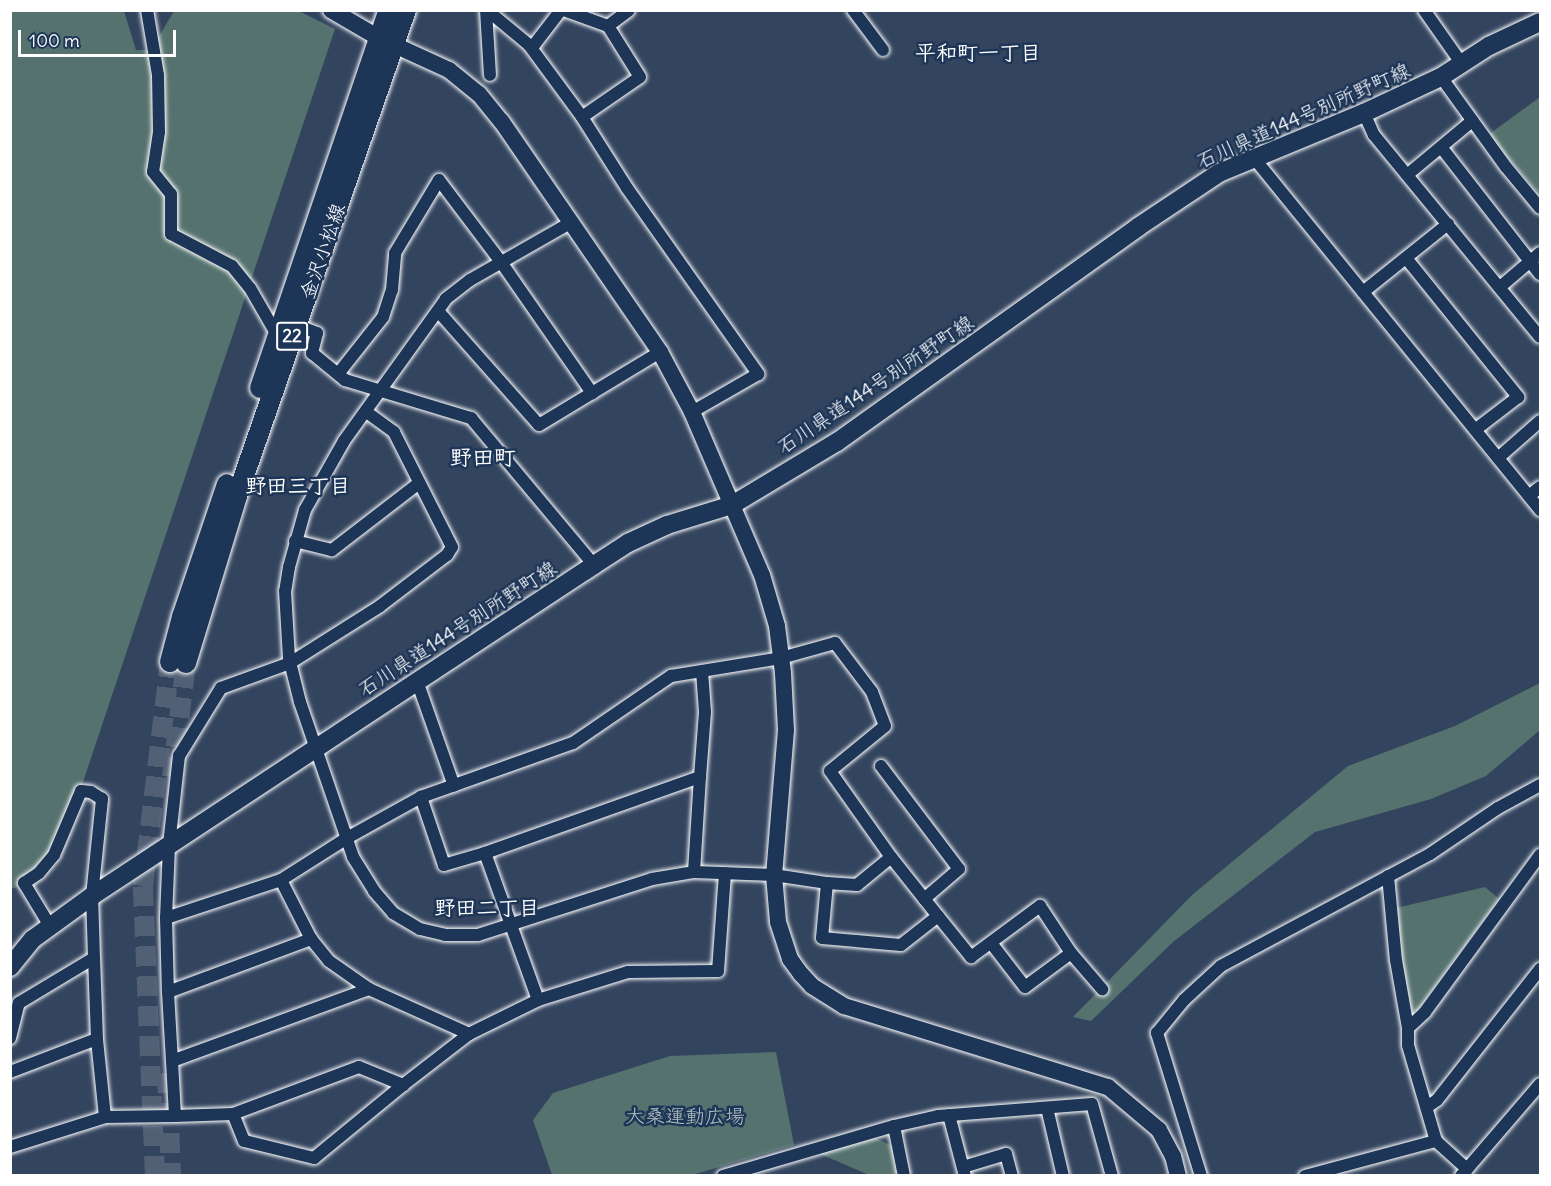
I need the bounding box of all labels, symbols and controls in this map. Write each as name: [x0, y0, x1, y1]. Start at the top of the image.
scale bar: [21, 18, 178, 56]
text: 100 m: [29, 29, 80, 52]
district label: 平和町一丁目: [915, 40, 1041, 66]
street label: 石川県道144号別所野町線: [1193, 57, 1413, 173]
street label: 金沢小松線: [294, 200, 350, 302]
street label: 石川県道144号別所野町線: [773, 309, 977, 459]
road number: 22: [276, 321, 308, 351]
district label: 野田町: [450, 445, 516, 471]
district label: 野田三丁目: [246, 473, 350, 499]
street label: 石川県道144号別所野町線: [354, 555, 560, 701]
district label: 野田二丁目: [435, 895, 539, 921]
park label: 大桑運動広場: [625, 1103, 745, 1127]

